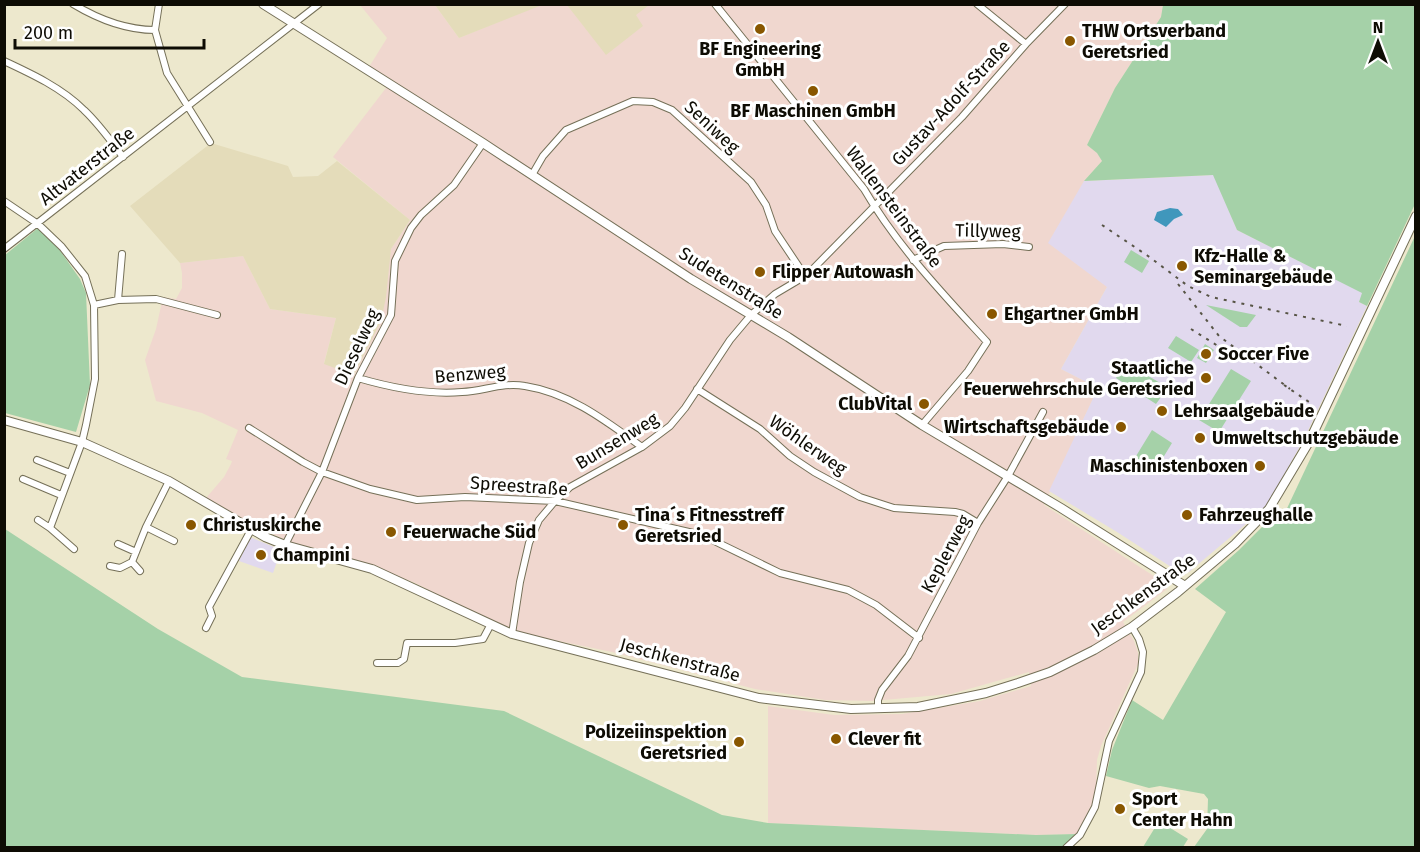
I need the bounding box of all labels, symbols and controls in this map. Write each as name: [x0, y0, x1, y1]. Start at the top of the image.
scale bar: [15, 12, 204, 50]
north arrow: [1348, 12, 1408, 72]
text: N: [1373, 18, 1383, 37]
place label: THW Ortsverband Geretsried: [1082, 20, 1226, 63]
text: 200 m: [24, 22, 73, 44]
marker: BF Engineering GmbH: [753, 22, 767, 36]
marker: THW Ortsverband Geretsried: [1063, 34, 1077, 48]
street label: Gustav-Adolf-Straße: [887, 36, 1015, 170]
place label: BF Engineering GmbH: [699, 38, 821, 81]
marker: BF Maschinen GmbH: [806, 84, 820, 98]
street label: Seniweg: [680, 96, 745, 158]
place label: BF Maschinen GmbH: [730, 100, 896, 122]
street label: Altvaterstraße: [35, 122, 139, 210]
street label: Wallensteinstraße: [841, 142, 947, 272]
street label: Tillyweg: [955, 219, 1022, 243]
street label: Sudetenstraße: [675, 242, 787, 324]
place label: Kfz-Halle & Seminargebäude: [1194, 245, 1333, 288]
marker: Kfz-Halle & Seminargebäude: [1175, 259, 1189, 273]
place label: Flipper Autowash: [772, 261, 914, 283]
marker: Flipper Autowash: [753, 265, 767, 279]
place label: Ehgartner GmbH: [1004, 303, 1139, 325]
street label: Dieselweg: [330, 305, 385, 389]
marker: Ehgartner GmbH: [985, 307, 999, 321]
place label: Soccer Five: [1218, 343, 1309, 365]
marker: Soccer Five: [1199, 347, 1213, 361]
place label: Staatliche Feuerwehrschule Geretsried: [963, 357, 1194, 400]
street label: Benzweg: [434, 360, 507, 388]
marker: Staatliche Feuerwehrschule Geretsried: [1199, 371, 1213, 385]
place label: ClubVital: [838, 393, 913, 415]
marker: ClubVital: [917, 397, 931, 411]
place label: Lehrsaalgebäude: [1174, 400, 1314, 422]
marker: Lehrsaalgebäude: [1155, 404, 1169, 418]
street label: Bunsenweg: [572, 407, 663, 474]
street label: Wöhlerweg: [765, 410, 852, 480]
place label: Wirtschaftsgebäude: [944, 416, 1109, 438]
marker: Wirtschaftsgebäude: [1114, 420, 1128, 434]
place label: Umweltschutzgebäude: [1212, 427, 1399, 449]
marker: Umweltschutzgebäude: [1193, 431, 1207, 445]
place label: Maschinistenboxen: [1090, 455, 1248, 477]
marker: Maschinistenboxen: [1253, 459, 1267, 473]
street label: Spreestraße: [469, 472, 569, 500]
place label: Tina´s Fitnesstreff Geretsried: [635, 504, 785, 547]
place label: Fahrzeughalle: [1199, 504, 1313, 526]
marker: Fahrzeughalle: [1180, 508, 1194, 522]
street label: Keplerweg: [916, 511, 976, 597]
place label: Christuskirche: [203, 514, 321, 536]
marker: Christuskirche: [184, 518, 198, 532]
marker: Tina´s Fitnesstreff Geretsried: [616, 518, 630, 532]
place label: Feuerwache Süd: [403, 521, 536, 543]
marker: Feuerwache Süd: [384, 525, 398, 539]
place label: Champini: [273, 544, 350, 566]
marker: Champini: [254, 548, 268, 562]
street label: Jeschkenstraße: [1086, 549, 1200, 639]
street label: Jeschkenstraße: [617, 633, 743, 687]
place label: Polizeiinspektion Geretsried: [585, 721, 727, 764]
place label: Clever fit: [848, 728, 923, 750]
marker: Clever fit: [829, 732, 843, 746]
marker: Polizeiinspektion Geretsried: [732, 735, 746, 749]
place label: Sport Center Hahn: [1132, 788, 1233, 831]
marker: Sport Center Hahn: [1113, 802, 1127, 816]

